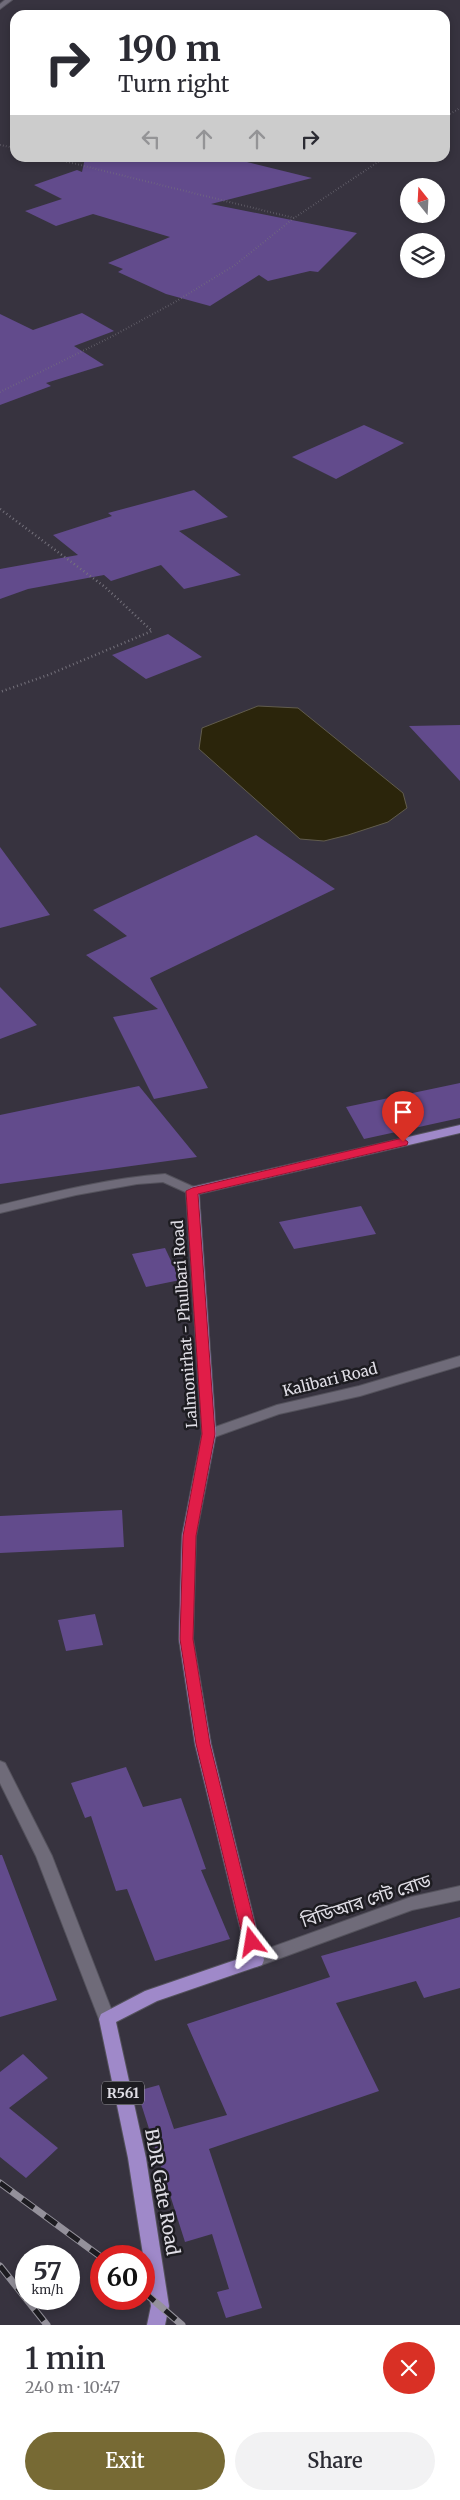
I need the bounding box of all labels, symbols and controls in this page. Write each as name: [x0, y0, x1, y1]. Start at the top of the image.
text: 190 m: [118, 27, 221, 71]
icon: right: [35, 30, 100, 95]
text: Turn right: [118, 70, 229, 98]
icon: left: [137, 125, 165, 153]
icon: ahead: [190, 125, 218, 153]
icon: ahead: [243, 125, 271, 153]
icon: right: [296, 125, 324, 153]
north arrow: [400, 178, 445, 222]
map controls: [400, 178, 445, 278]
button: layers: [400, 233, 445, 278]
pin: [382, 1091, 424, 1142]
icon: arrive: [389, 1098, 417, 1126]
street label: Lalmonirhat - Phulbari Road: [168, 1219, 201, 1429]
street label: Kalibari Road: [281, 1359, 379, 1400]
street label: বিডিআর গেট রোড: [297, 1869, 434, 1933]
position arrow: [225, 1915, 277, 1967]
road number: R561: [102, 2082, 144, 2104]
street label: BDR Gate Road: [140, 2127, 185, 2257]
speed limit sign: 60: [90, 2245, 155, 2310]
text: 57: [33, 2255, 62, 2287]
text: km/h: [32, 2282, 63, 2297]
text: 1 min: [25, 2339, 106, 2377]
button: close: [383, 2342, 435, 2394]
text: 240 m · 10:47: [25, 2377, 120, 2397]
button: Exit: [25, 2432, 225, 2490]
button: Share: [235, 2432, 435, 2490]

